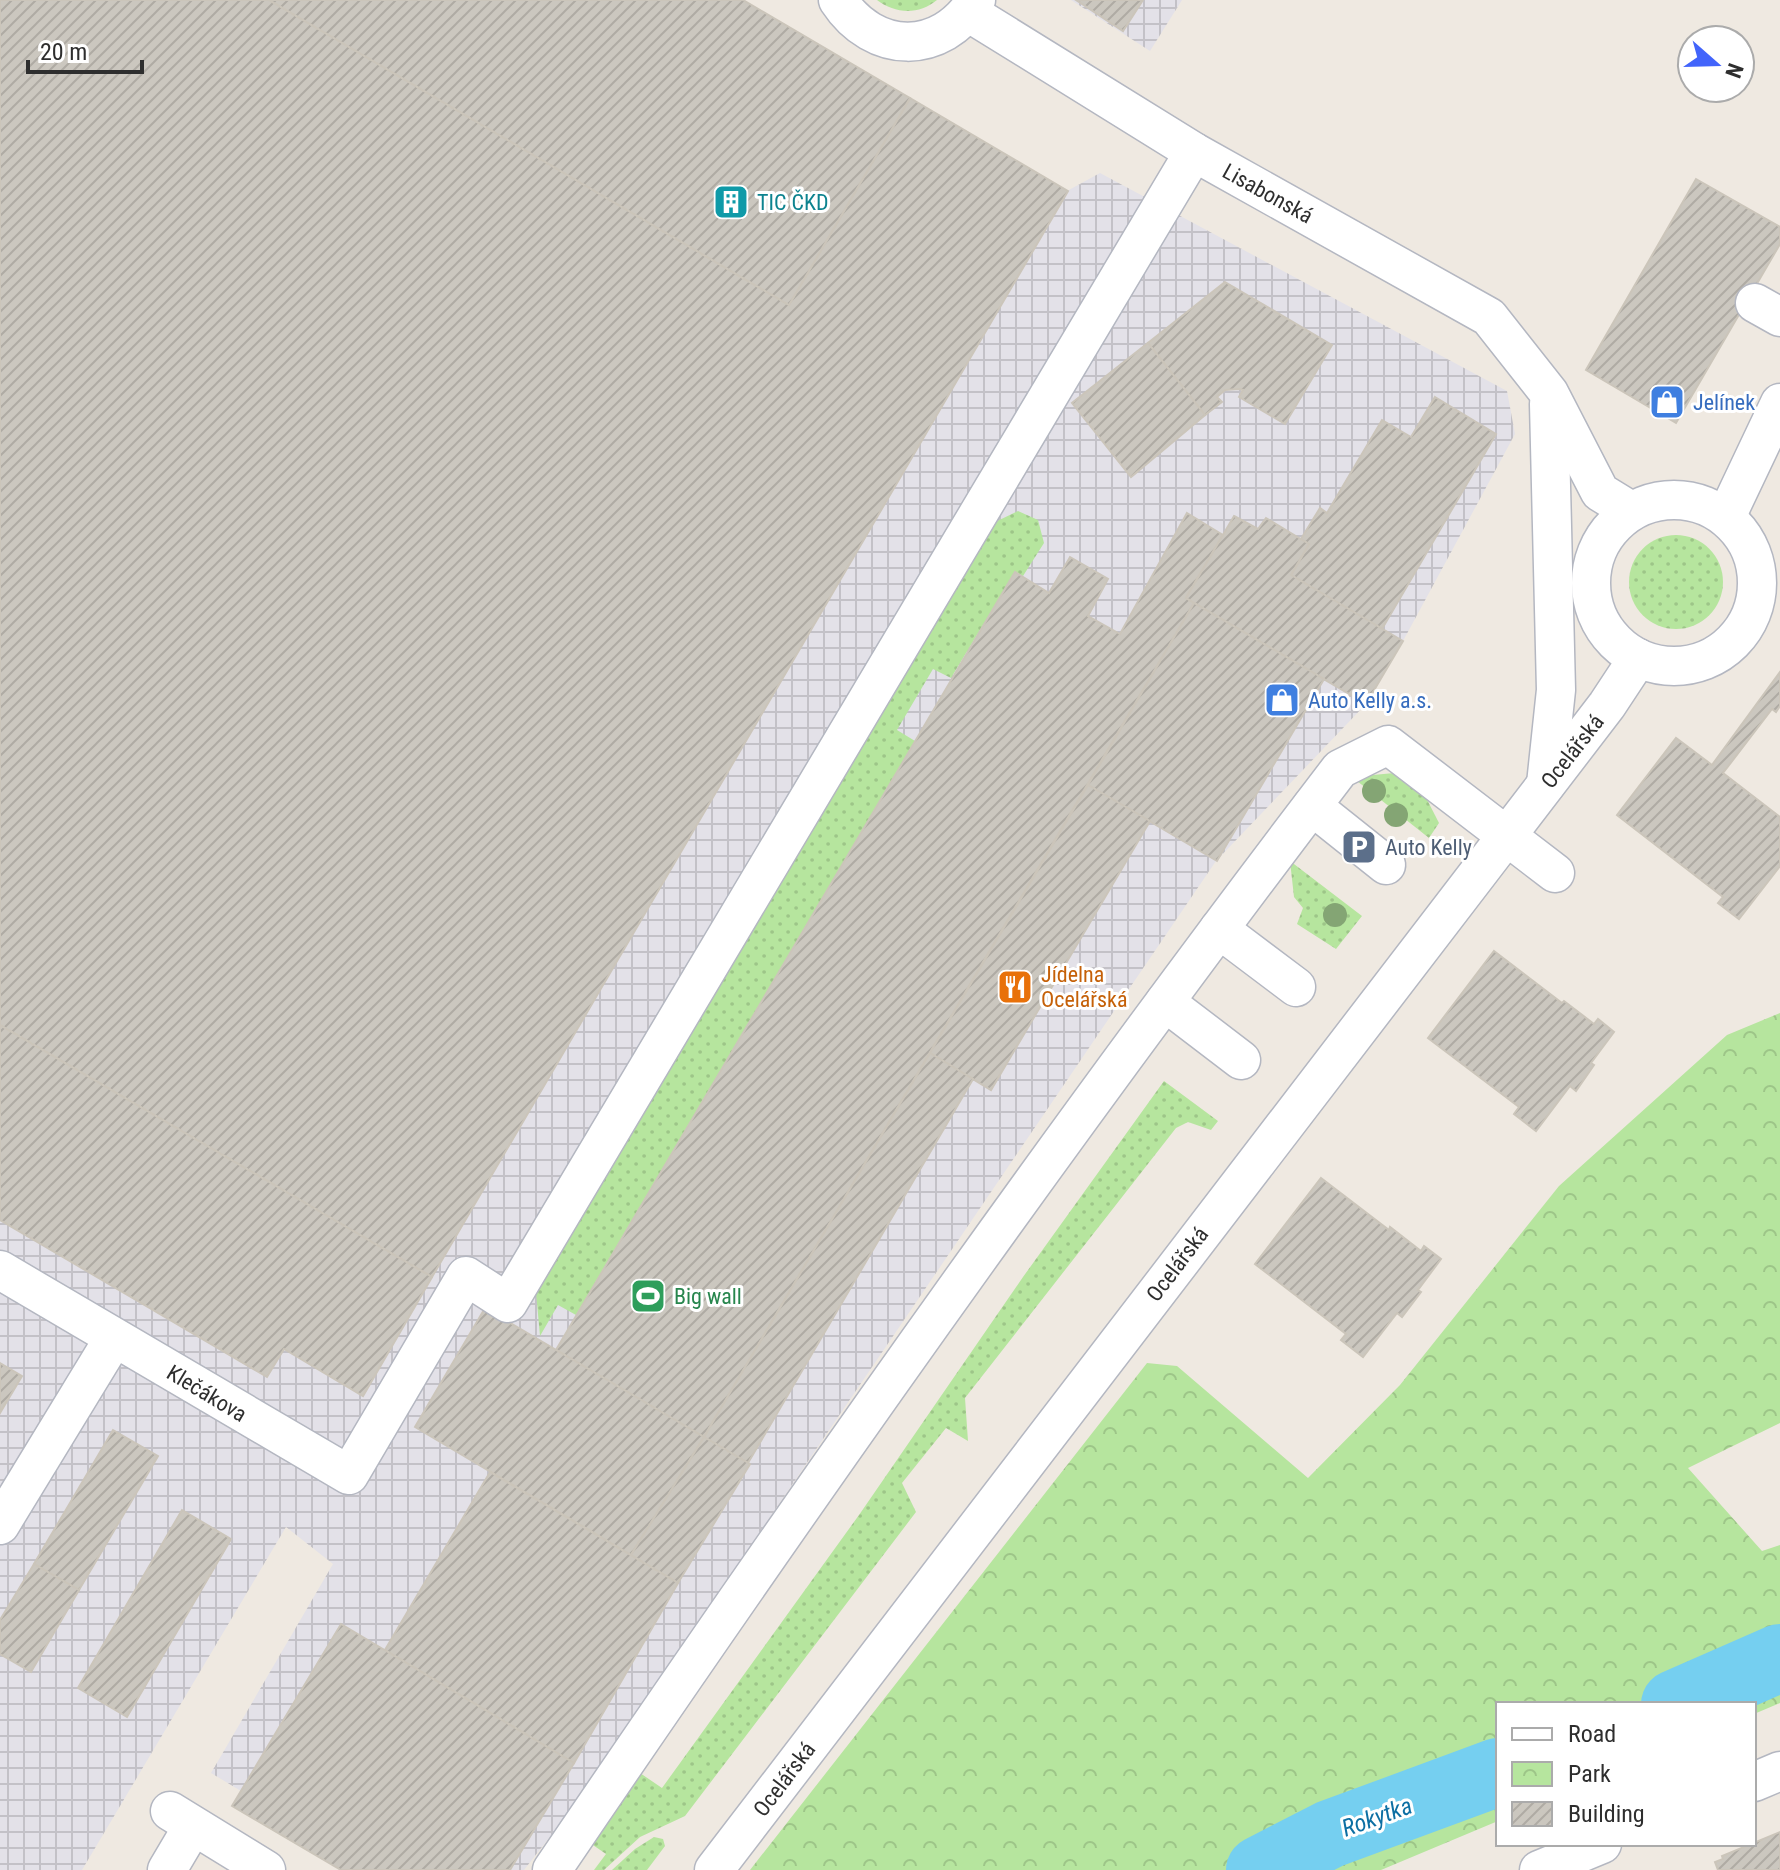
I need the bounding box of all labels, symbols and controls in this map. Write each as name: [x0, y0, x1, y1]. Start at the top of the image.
scale bar: [28, 24, 142, 74]
north arrow: [1676, 24, 1756, 104]
text: 20 m: [40, 38, 87, 66]
text: N: [1720, 60, 1748, 81]
street label: Lisabonská: [1218, 158, 1317, 228]
building icon: TIC ČKD: [712, 183, 750, 221]
place label: TIC ČKD: [757, 189, 829, 215]
shop icon: Jelínek: [1648, 383, 1686, 421]
place label: Jelínek: [1693, 390, 1755, 415]
shop icon: Auto Kelly a.s.: [1263, 681, 1301, 719]
place label: Auto Kelly a.s.: [1308, 688, 1432, 713]
street label: Ocelářská: [1536, 710, 1609, 793]
parking icon: Auto Kelly: [1340, 828, 1378, 866]
place label: Auto Kelly: [1385, 835, 1472, 860]
place label: Jídelna Ocelářská: [1041, 962, 1127, 1012]
restaurant icon: Jídelna Ocelářská: [996, 968, 1034, 1006]
street label: Ocelářská: [1141, 1222, 1213, 1306]
sports icon: Big wall: [629, 1277, 667, 1315]
place label: Big wall: [674, 1284, 742, 1309]
street label: Klečákova: [162, 1360, 251, 1427]
legend: [1496, 1702, 1756, 1846]
text: Road: [1568, 1720, 1616, 1748]
street label: Ocelářská: [748, 1737, 820, 1821]
text: Park: [1568, 1760, 1611, 1788]
water label: Rokytka: [1338, 1791, 1416, 1843]
text: Building: [1568, 1800, 1645, 1828]

